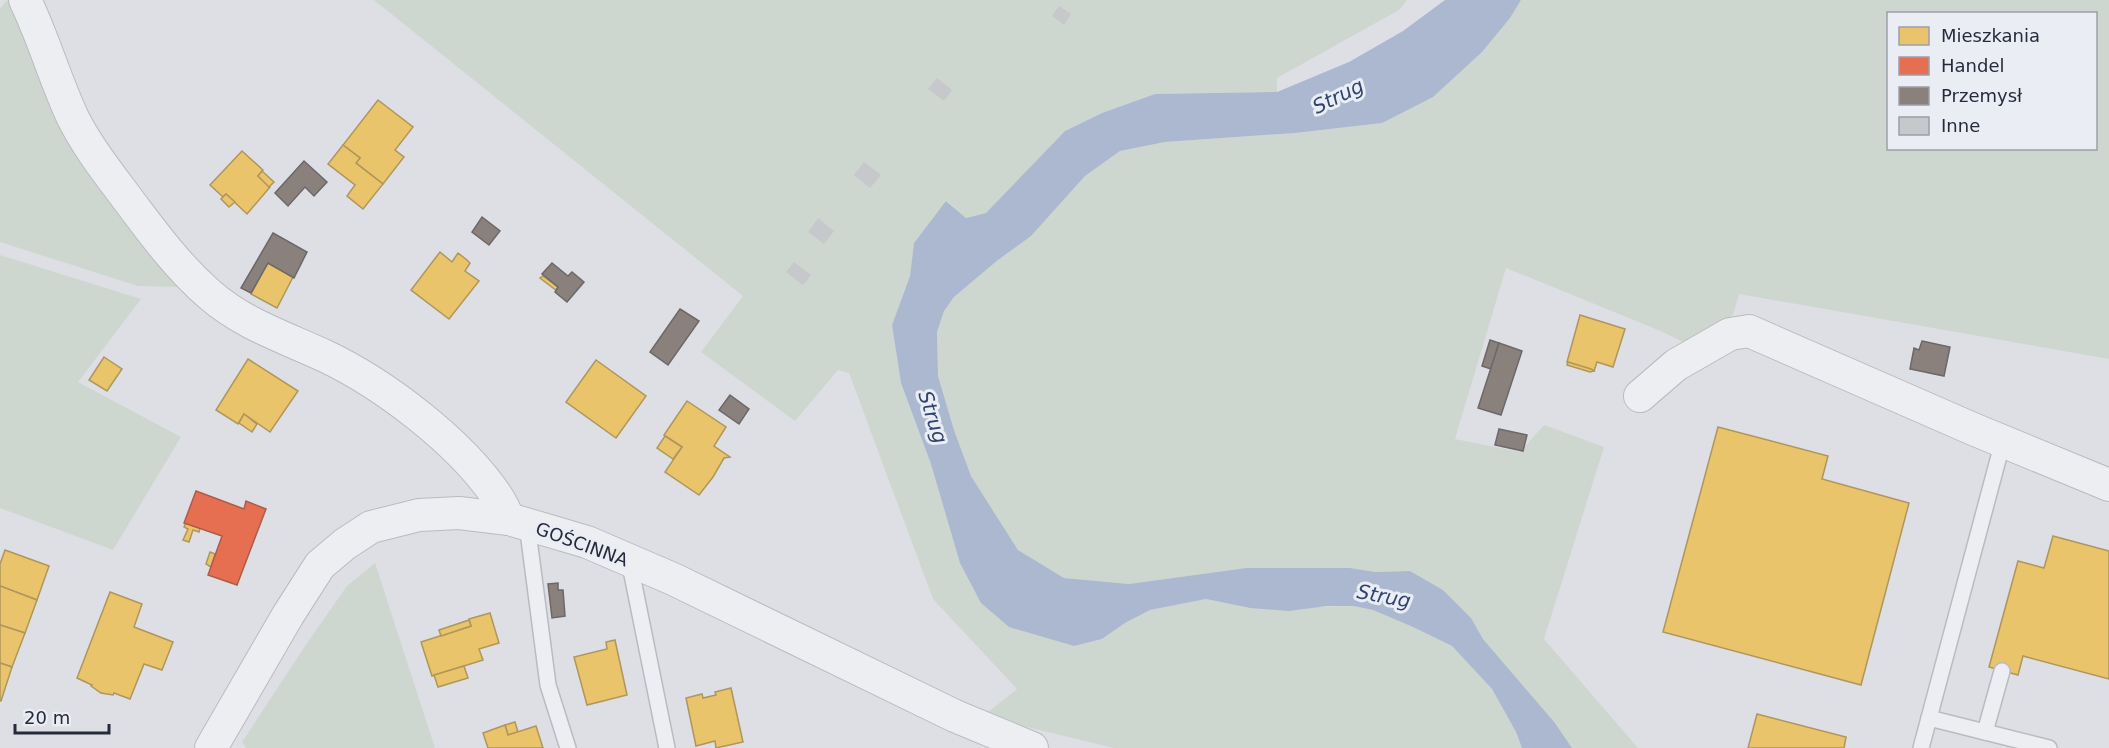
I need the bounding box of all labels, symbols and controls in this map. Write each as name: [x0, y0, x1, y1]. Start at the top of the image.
legend: [1887, 12, 2097, 150]
text: Mieszkania: [1941, 25, 2040, 46]
text: Handel: [1941, 55, 2004, 76]
water label: Strug: [1308, 73, 1368, 119]
text: Przemysł: [1941, 85, 2023, 106]
text: Inne: [1941, 115, 1980, 136]
water label: Strug: [913, 388, 953, 446]
street label: GOŚCINNA: [533, 518, 632, 571]
water label: Strug: [1355, 579, 1413, 613]
scale bar: [15, 697, 110, 735]
text: 20 m: [24, 707, 70, 728]

